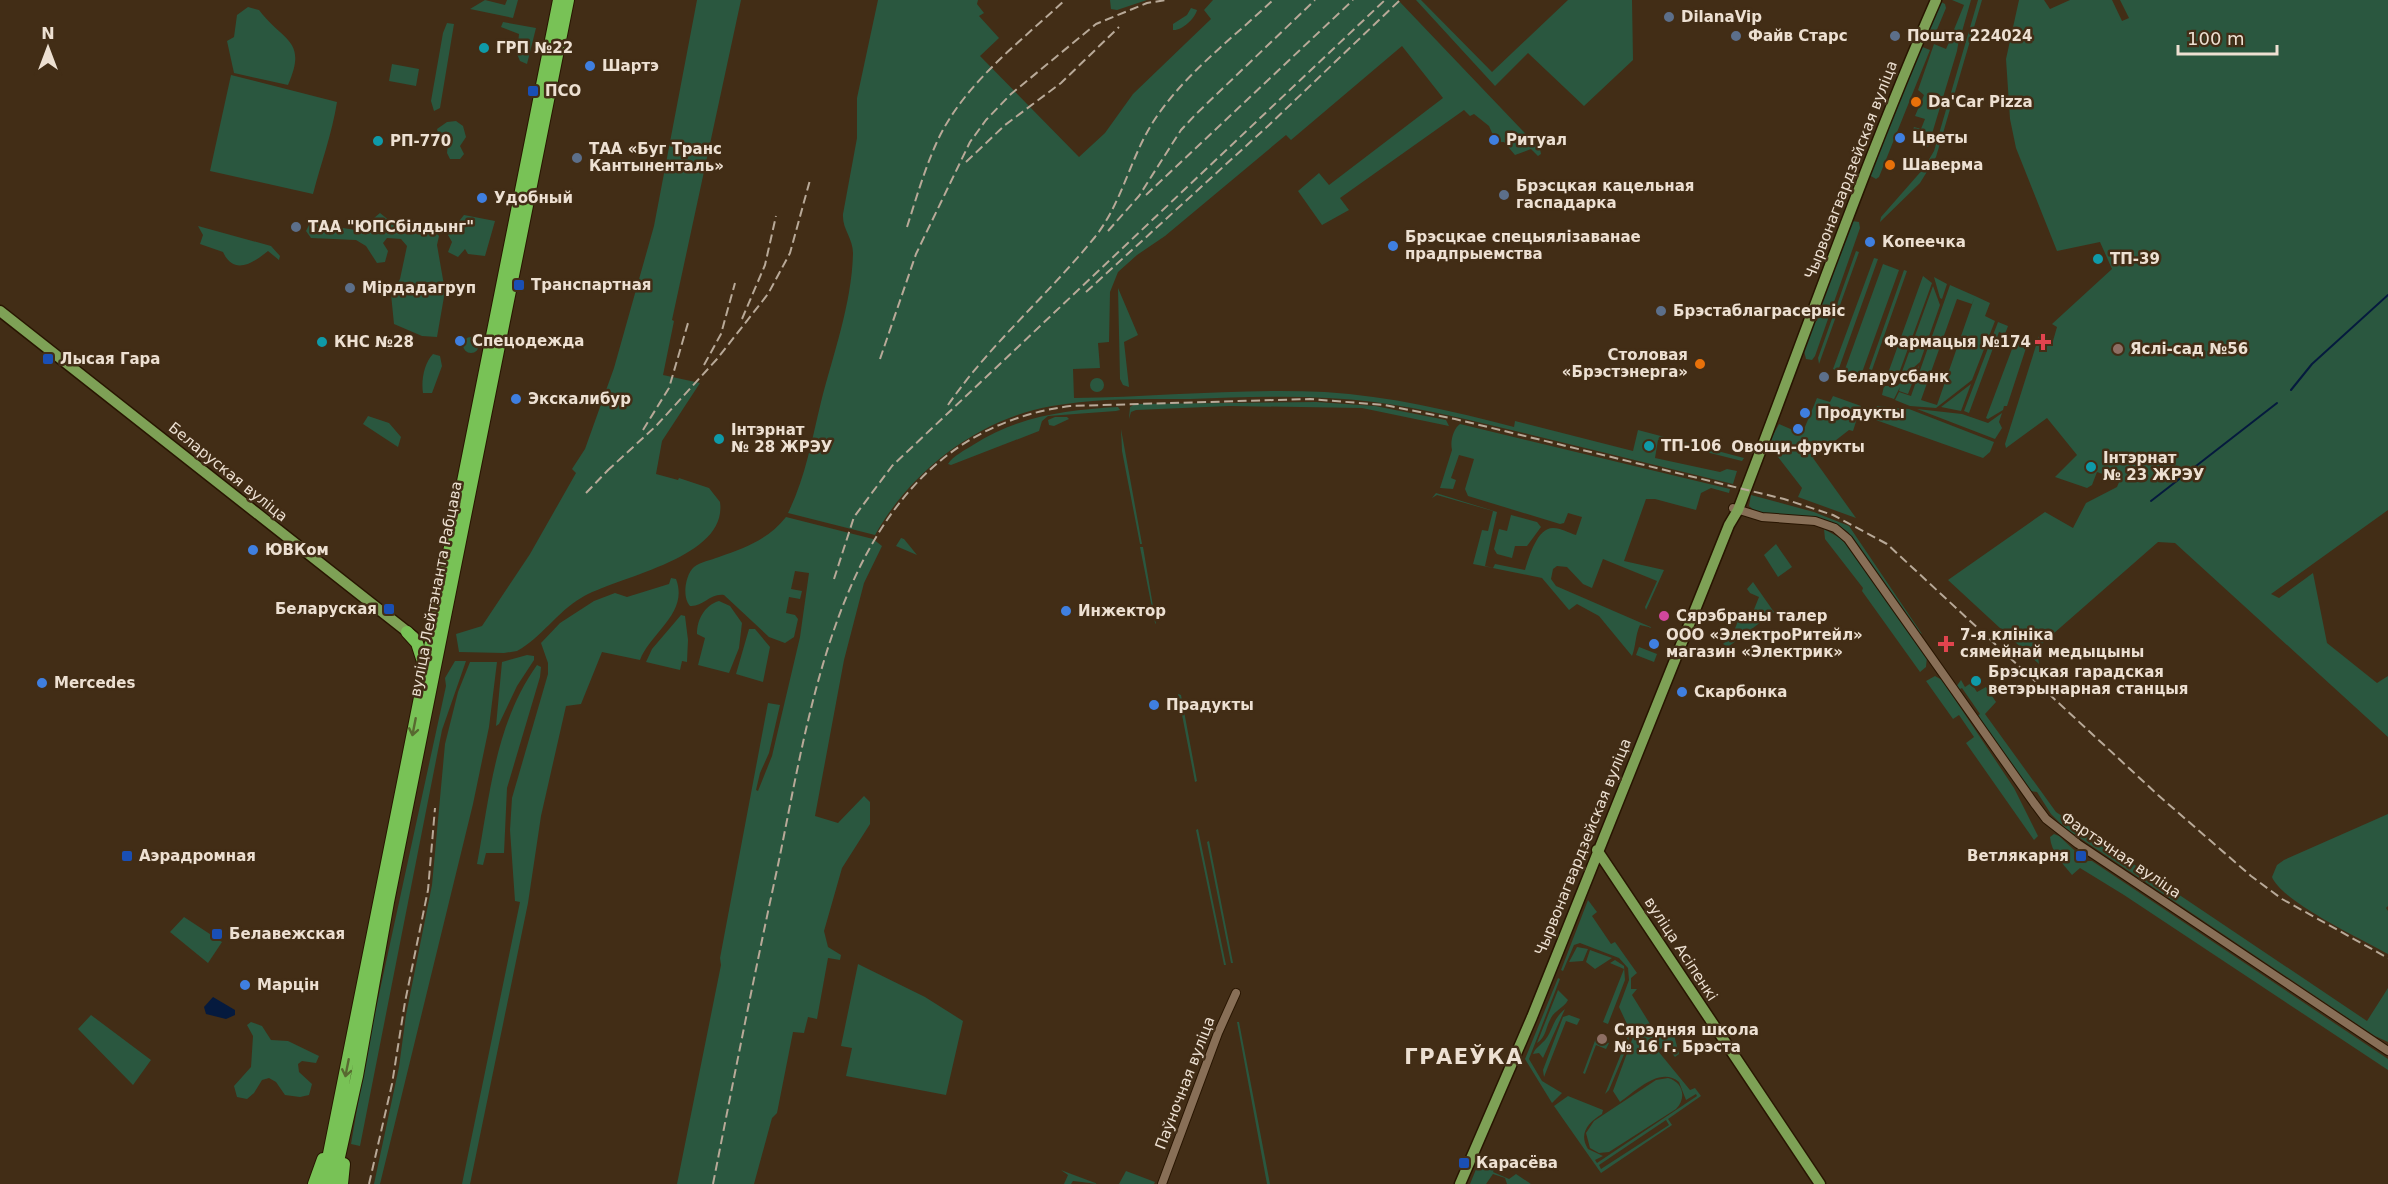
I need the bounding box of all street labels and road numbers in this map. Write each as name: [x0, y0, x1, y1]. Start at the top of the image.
street label: Чырвонагвардзейская вуліца: [1801, 58, 1901, 282]
street label: Беларуская вуліца: [165, 418, 291, 526]
street label: вуліца Лейтэнанта Рабцава: [406, 480, 466, 698]
street label: Чырвонагвардзейская вуліца: [1531, 736, 1635, 958]
street label: Фартэчная вуліца: [2057, 808, 2185, 902]
street label: вуліца Асіпенкі: [1641, 894, 1721, 1004]
street label: Паўночная вуліца: [1151, 1014, 1219, 1152]

